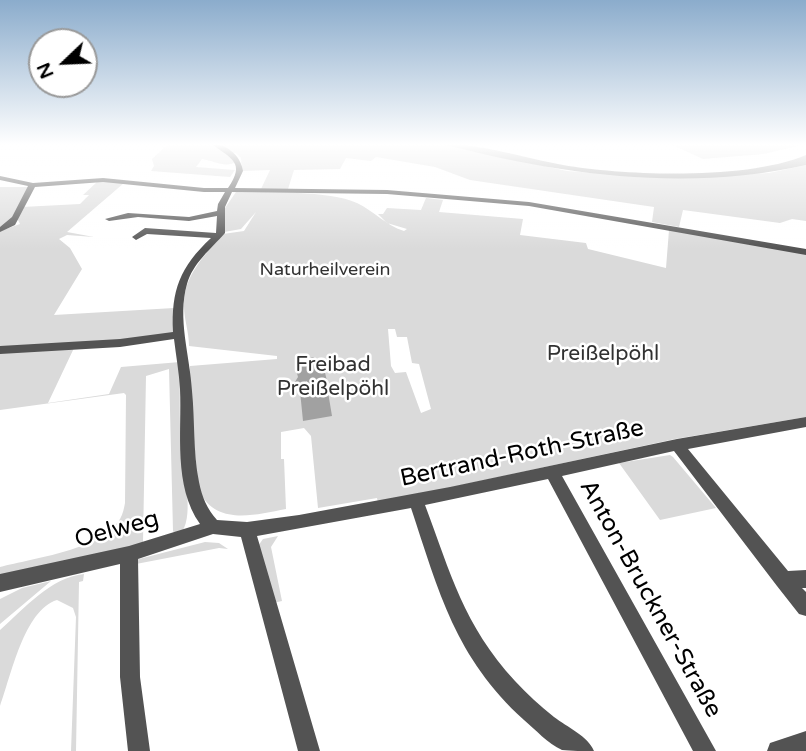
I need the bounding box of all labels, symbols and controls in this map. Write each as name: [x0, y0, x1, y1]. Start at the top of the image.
north arrow: [28, 28, 98, 98]
text: N: [32, 59, 59, 82]
park label: Naturheilverein: [259, 259, 391, 281]
park label: Preißelpöhl: [547, 341, 659, 367]
park label: Freibad Preißelpöhl: [277, 352, 389, 402]
street label: Bertrand-Roth-Straße: [398, 414, 646, 494]
street label: Anton-Bruckner-Straße: [573, 475, 727, 723]
street label: Oelweg: [72, 505, 162, 555]

